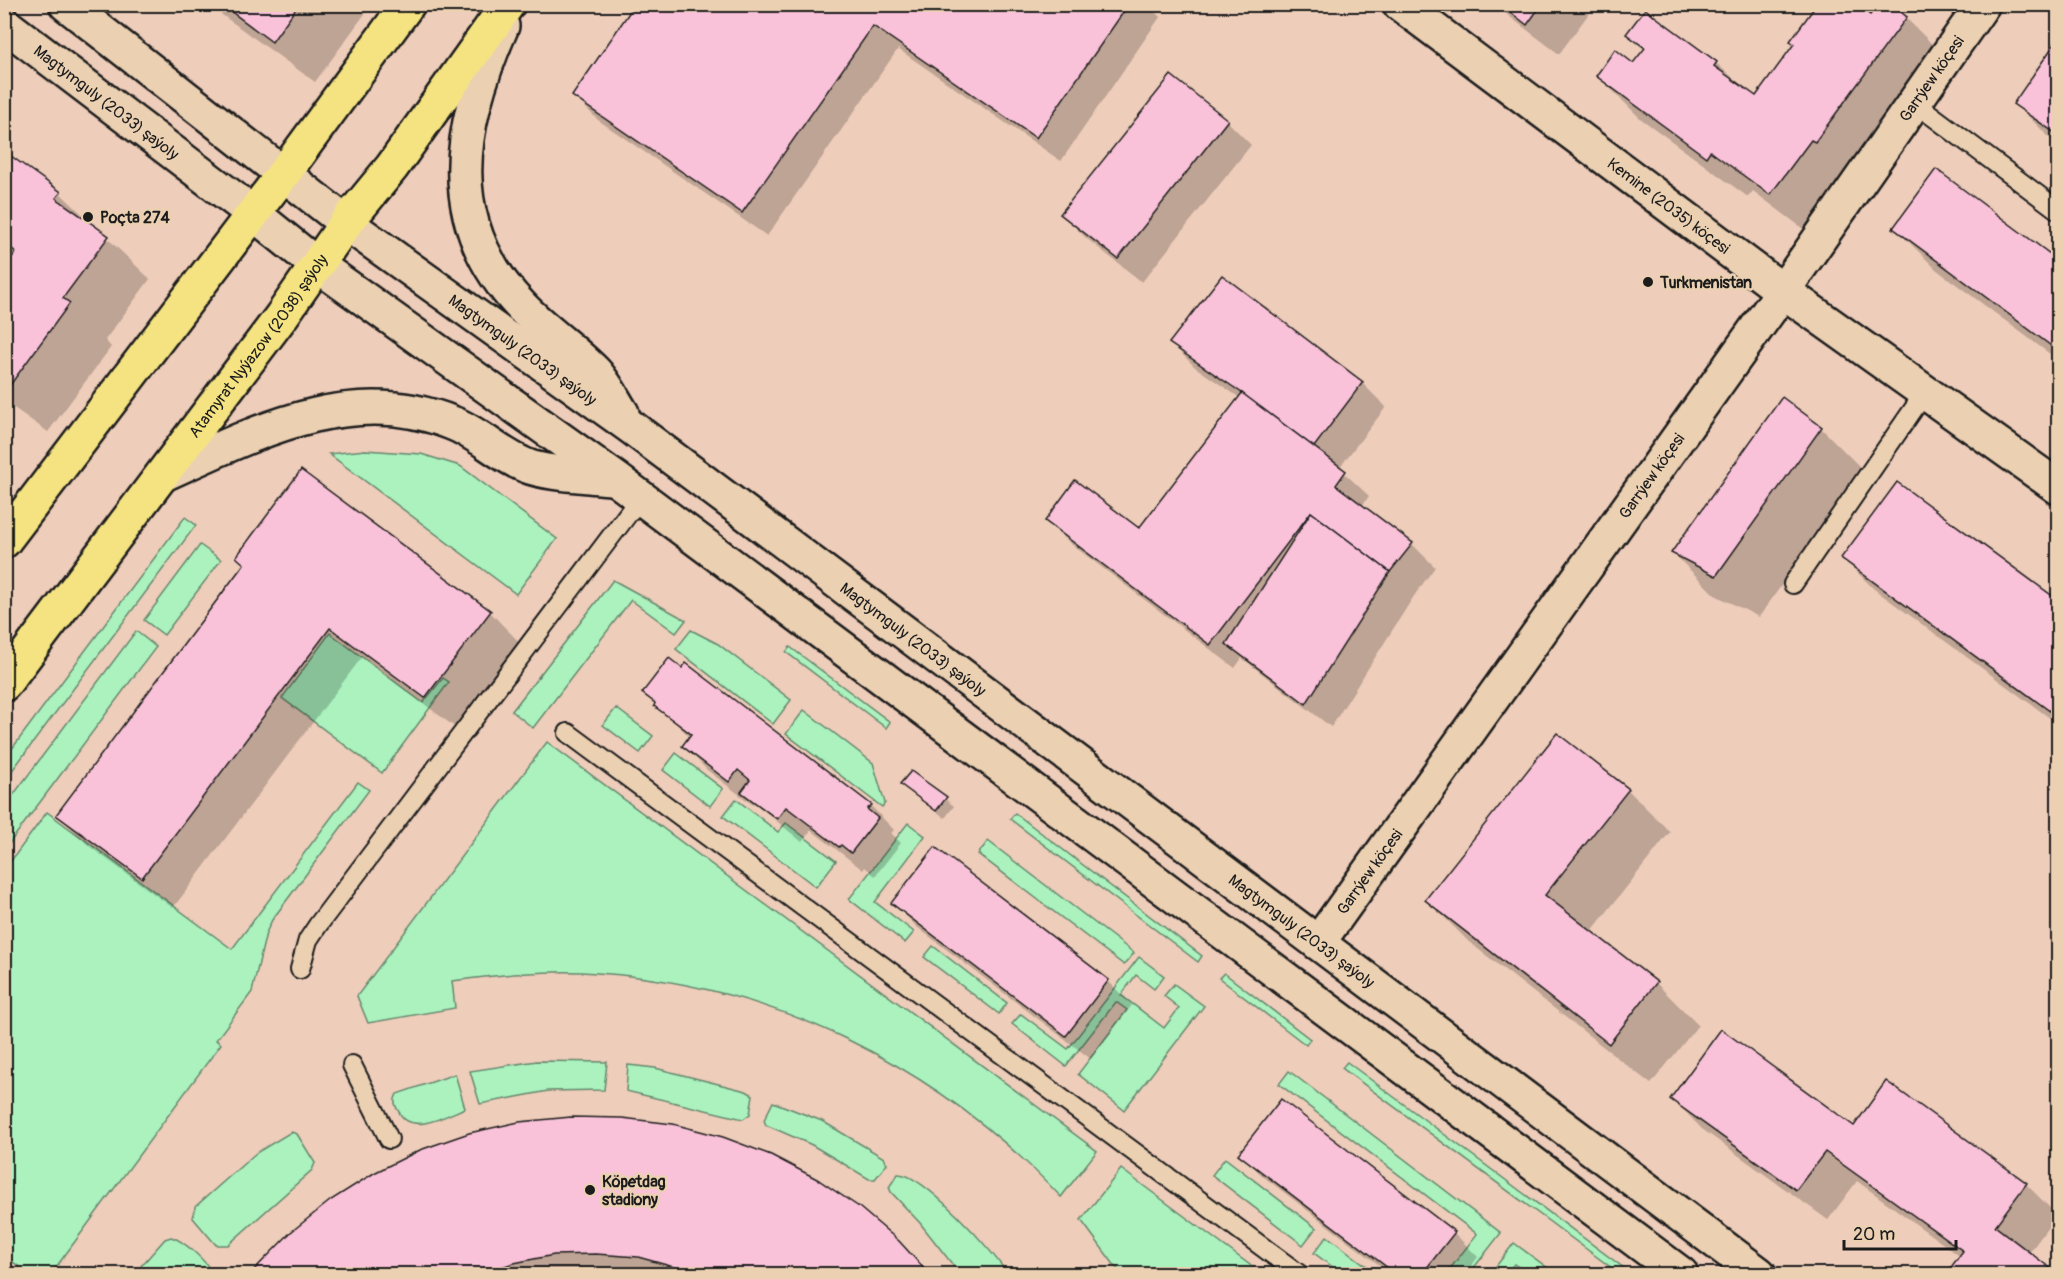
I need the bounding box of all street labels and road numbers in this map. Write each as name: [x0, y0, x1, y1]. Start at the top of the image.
street label: Garrýew köçesi: [1895, 32, 1969, 126]
street label: Magtymguly (2033) şaýoly: [29, 41, 183, 165]
street label: Kemine (2035) köçesi: [1603, 154, 1734, 259]
street label: Atamyrat Nyýazow (2038) şaýoly: [184, 250, 333, 442]
street label: Magtymguly (2033) şaýoly: [444, 291, 600, 410]
street label: Garrýew köçesi: [1615, 430, 1689, 523]
street label: Magtymguly (2033) şaýoly: [836, 578, 990, 701]
street label: Garrýew köçesi: [1333, 825, 1407, 919]
street label: Magtymguly (2033) şaýoly: [1224, 870, 1378, 993]

